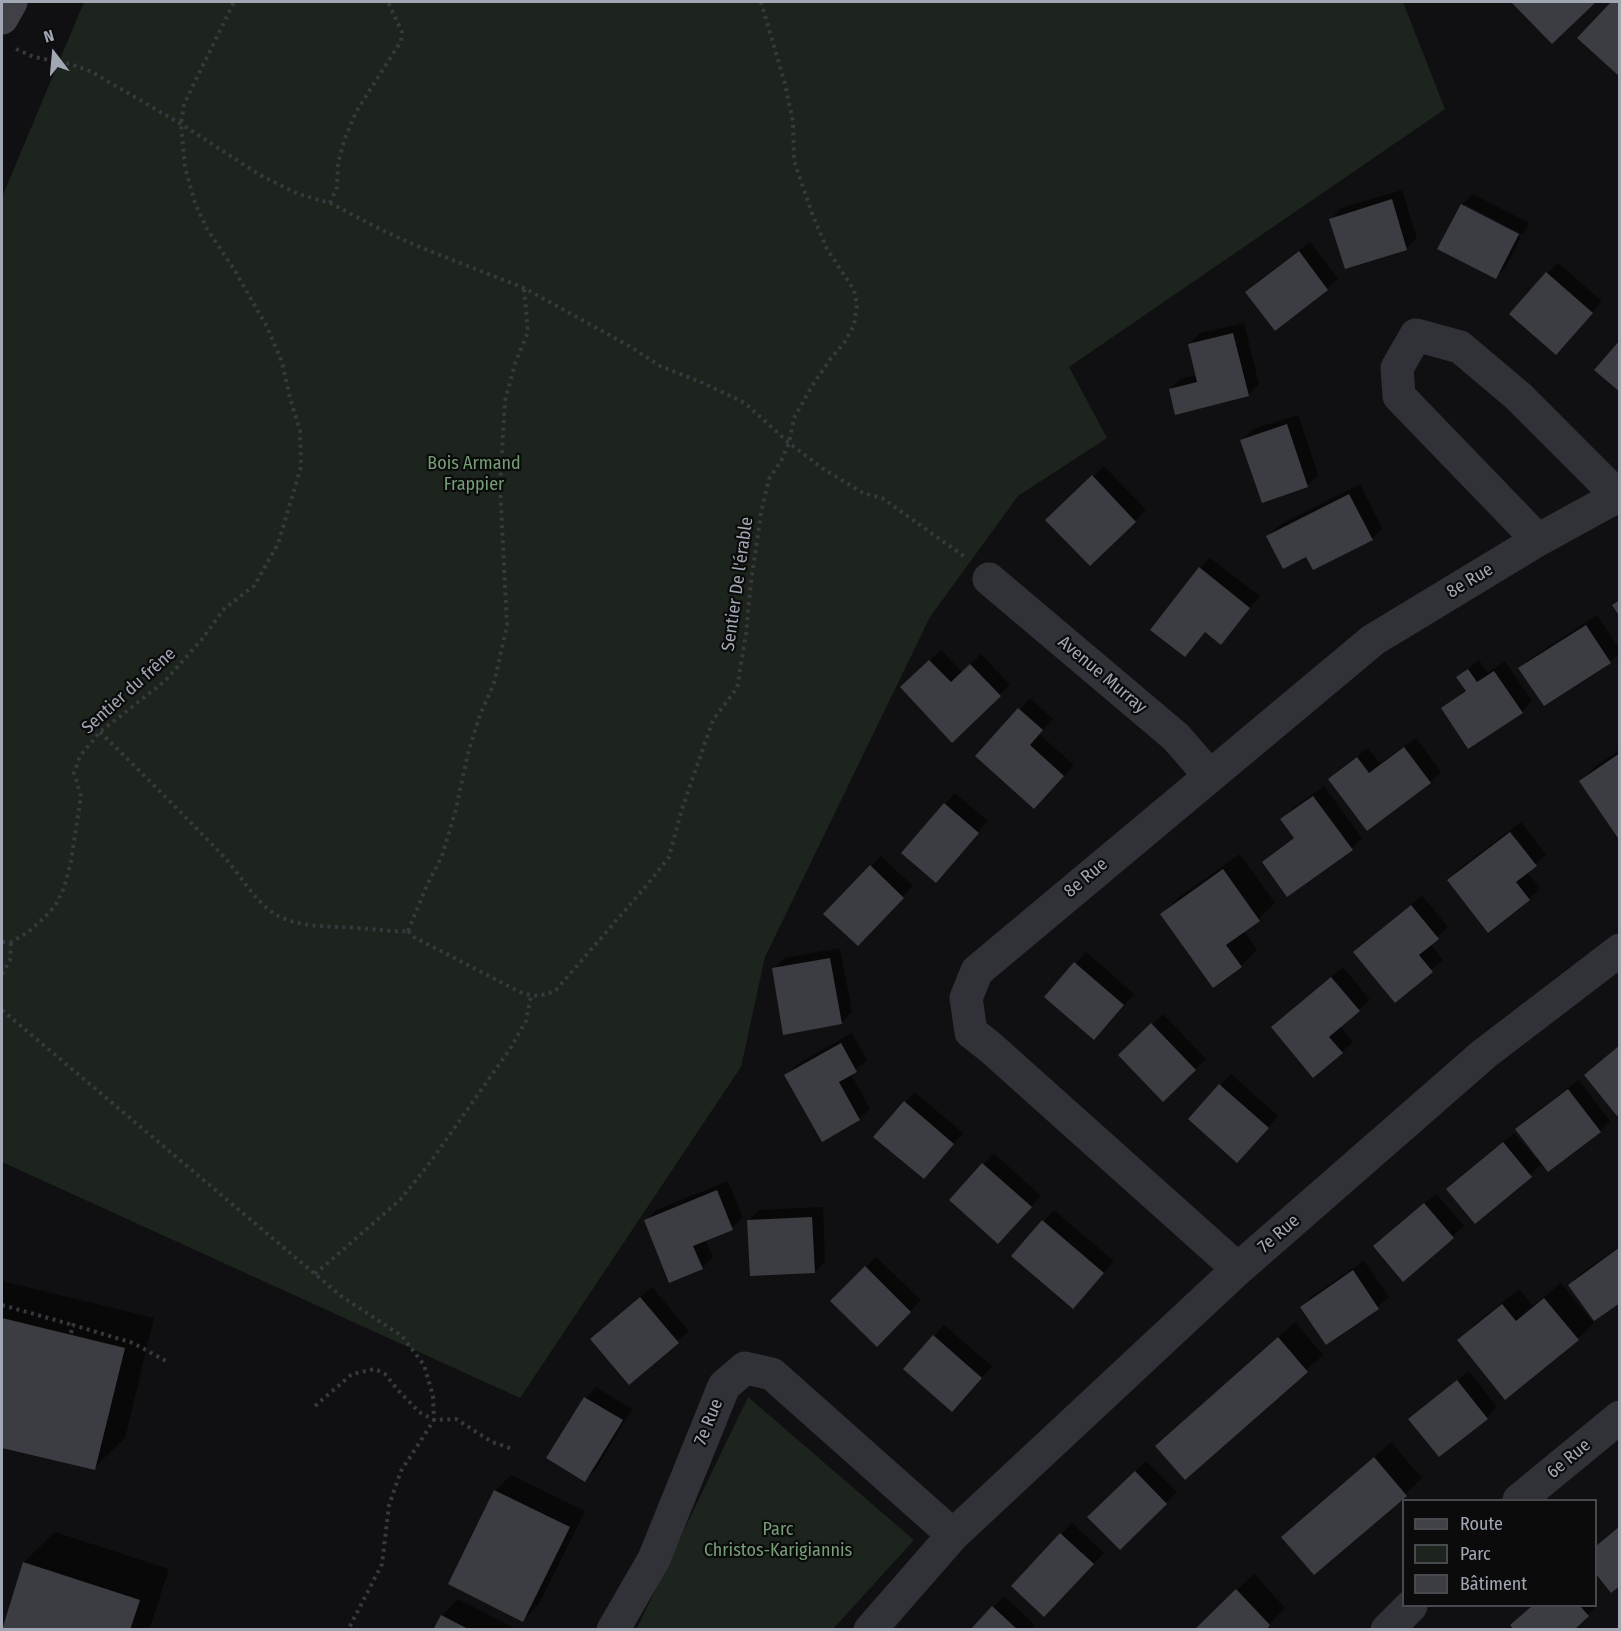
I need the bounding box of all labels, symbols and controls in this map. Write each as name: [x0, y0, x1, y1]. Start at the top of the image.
north arrow: [24, 24, 84, 84]
text: N: [42, 26, 56, 47]
park label: Bois Armand Frappier: [427, 453, 521, 496]
street label: Sentier De l'érable: [718, 516, 758, 652]
street label: 8e Rue: [1443, 559, 1497, 603]
street label: Avenue Murray: [1053, 632, 1151, 718]
street label: Sentier du frêne: [78, 643, 180, 739]
street label: 8e Rue: [1060, 854, 1112, 902]
street label: 7e Rue: [1254, 1210, 1304, 1258]
street label: 7e Rue: [690, 1396, 728, 1448]
street label: 6e Rue: [1543, 1435, 1595, 1483]
legend: [1402, 1499, 1597, 1607]
text: Route: [1460, 1513, 1503, 1535]
park label: Parc Christos-Karigiannis: [704, 1519, 852, 1562]
text: Parc: [1460, 1543, 1491, 1565]
text: Bâtiment: [1460, 1573, 1527, 1595]

